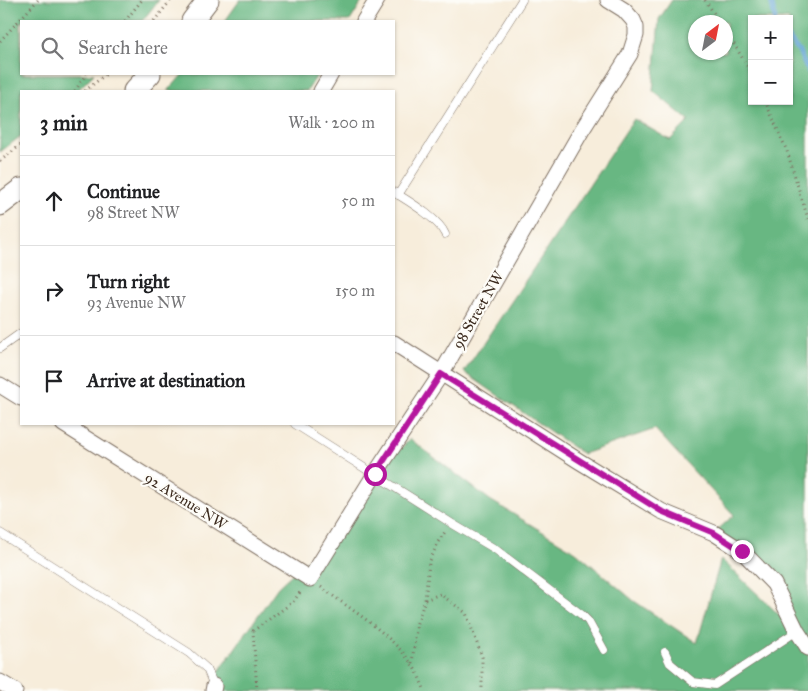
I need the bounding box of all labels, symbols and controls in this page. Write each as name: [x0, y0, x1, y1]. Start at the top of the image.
north arrow: [688, 15, 733, 60]
map controls: [748, 15, 793, 105]
button: +: [748, 15, 793, 60]
search box: [20, 20, 395, 75]
icon: search: [38, 34, 66, 62]
text: Search here: [78, 36, 168, 59]
button: −: [748, 60, 793, 105]
text: 3 min: [40, 110, 88, 136]
text: Walk · 200 m: [288, 113, 375, 132]
text: Continue: [87, 180, 160, 203]
icon: ahead: [40, 187, 68, 215]
text: 50 m: [341, 191, 375, 210]
text: 98 Street NW: [87, 203, 180, 222]
street label: 98 Street NW: [449, 267, 508, 352]
text: Turn right: [87, 270, 170, 293]
icon: right: [40, 277, 68, 305]
text: 150 m: [335, 281, 375, 300]
text: 93 Avenue NW: [87, 293, 186, 312]
icon: arrive: [40, 367, 68, 395]
text: Arrive at destination: [87, 369, 245, 392]
route start: [364, 463, 387, 486]
street label: 92 Avenue NW: [141, 468, 231, 534]
route end: [731, 540, 754, 563]

